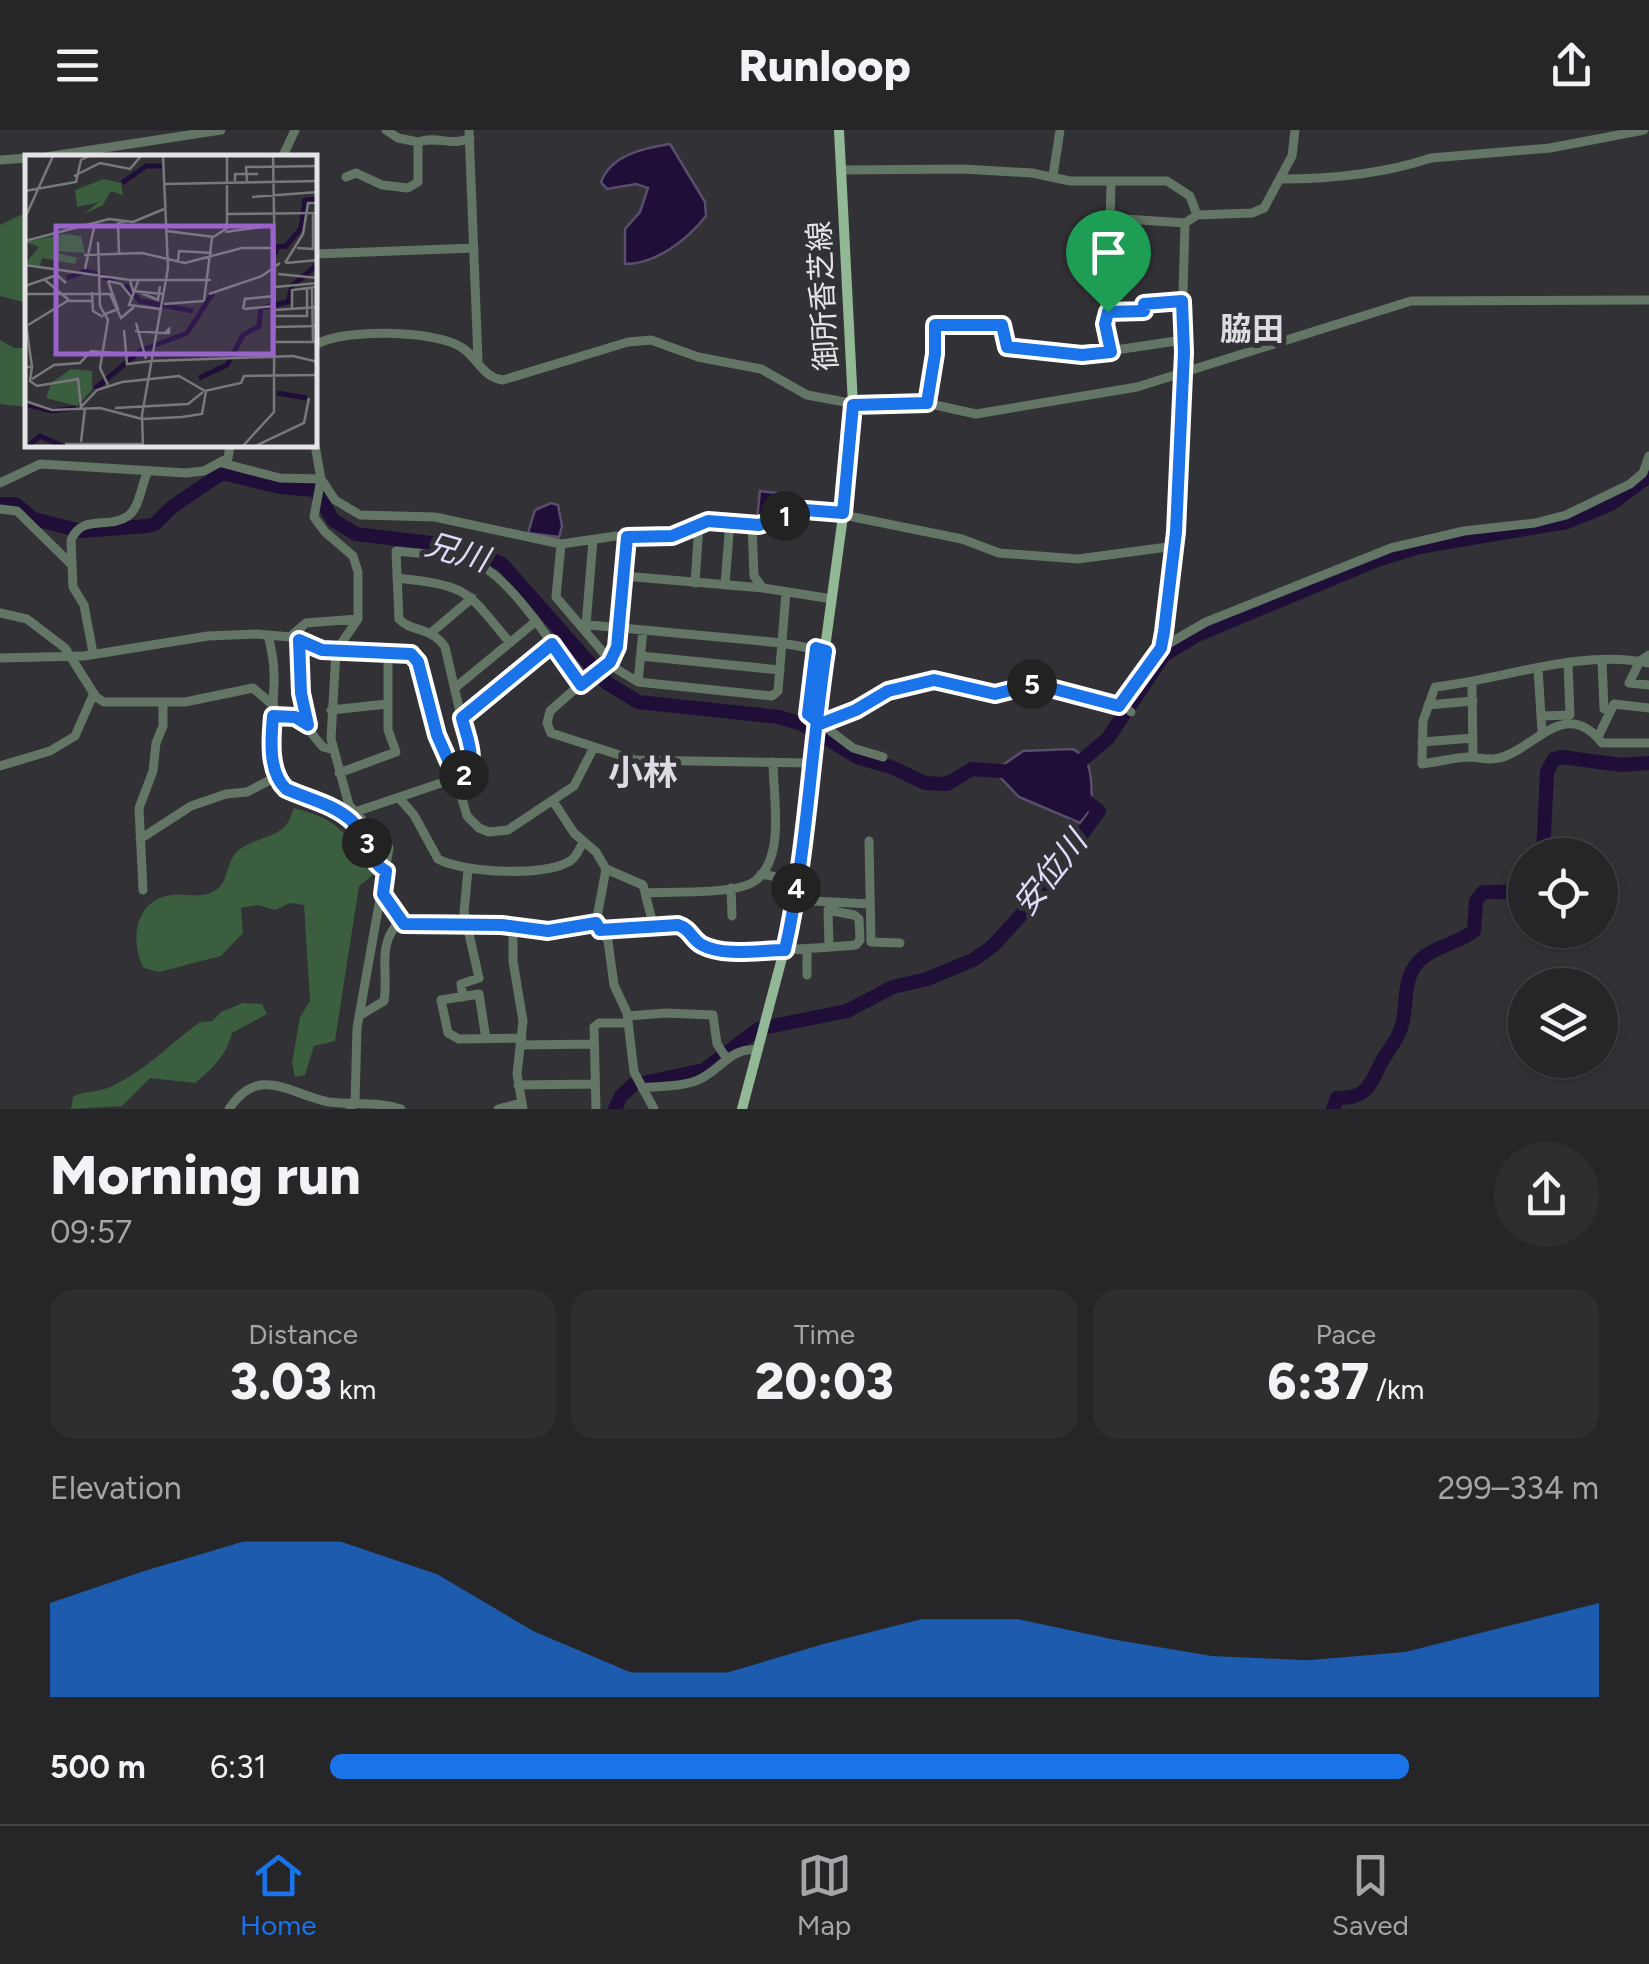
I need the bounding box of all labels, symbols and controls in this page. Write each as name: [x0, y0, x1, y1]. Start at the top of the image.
icon: menu: [50, 38, 105, 93]
text: Runloop: [738, 38, 911, 92]
icon: share: [1544, 38, 1599, 93]
inset map: [25, 155, 318, 448]
pin: [1066, 210, 1151, 313]
street label: 御所香芝線: [800, 220, 845, 372]
icon: arrive: [1081, 225, 1136, 280]
district label: 脇田: [1220, 310, 1284, 348]
pin: 1: [760, 491, 810, 541]
text: 1: [779, 499, 791, 533]
water label: 兄川: [421, 525, 496, 580]
pin: 5: [1007, 659, 1057, 709]
text: 5: [1024, 667, 1040, 701]
pin: 2: [439, 750, 489, 800]
district label: 小林: [608, 752, 678, 794]
text: 2: [456, 758, 472, 792]
pin: 3: [342, 818, 392, 868]
water label: 安位川: [1005, 821, 1096, 923]
text: 3: [359, 826, 375, 860]
map controls: [1508, 838, 1618, 1078]
button: locate: [1508, 838, 1618, 948]
pin: 4: [771, 863, 821, 913]
text: 4: [787, 871, 805, 905]
button: layers: [1508, 968, 1618, 1078]
text: Morning run: [50, 1142, 361, 1208]
button: share: [1494, 1142, 1599, 1247]
text: 09:57: [50, 1213, 132, 1251]
text: Distance: [248, 1317, 358, 1351]
text: Time: [794, 1317, 855, 1351]
text: Pace: [1316, 1317, 1376, 1351]
text: 3.03: [230, 1351, 332, 1412]
text: 20:03: [755, 1351, 894, 1412]
text: 6:37: [1267, 1351, 1369, 1412]
text: km: [332, 1372, 376, 1406]
text: /km: [1369, 1372, 1424, 1406]
text: Elevation: [50, 1469, 182, 1507]
text: 299–334 m: [1437, 1469, 1599, 1507]
text: 500 m: [50, 1748, 146, 1786]
text: 6:31: [210, 1748, 267, 1786]
tab: Home: [240, 1848, 316, 1942]
tab: Map: [797, 1848, 852, 1942]
tab: Saved: [1332, 1848, 1409, 1942]

